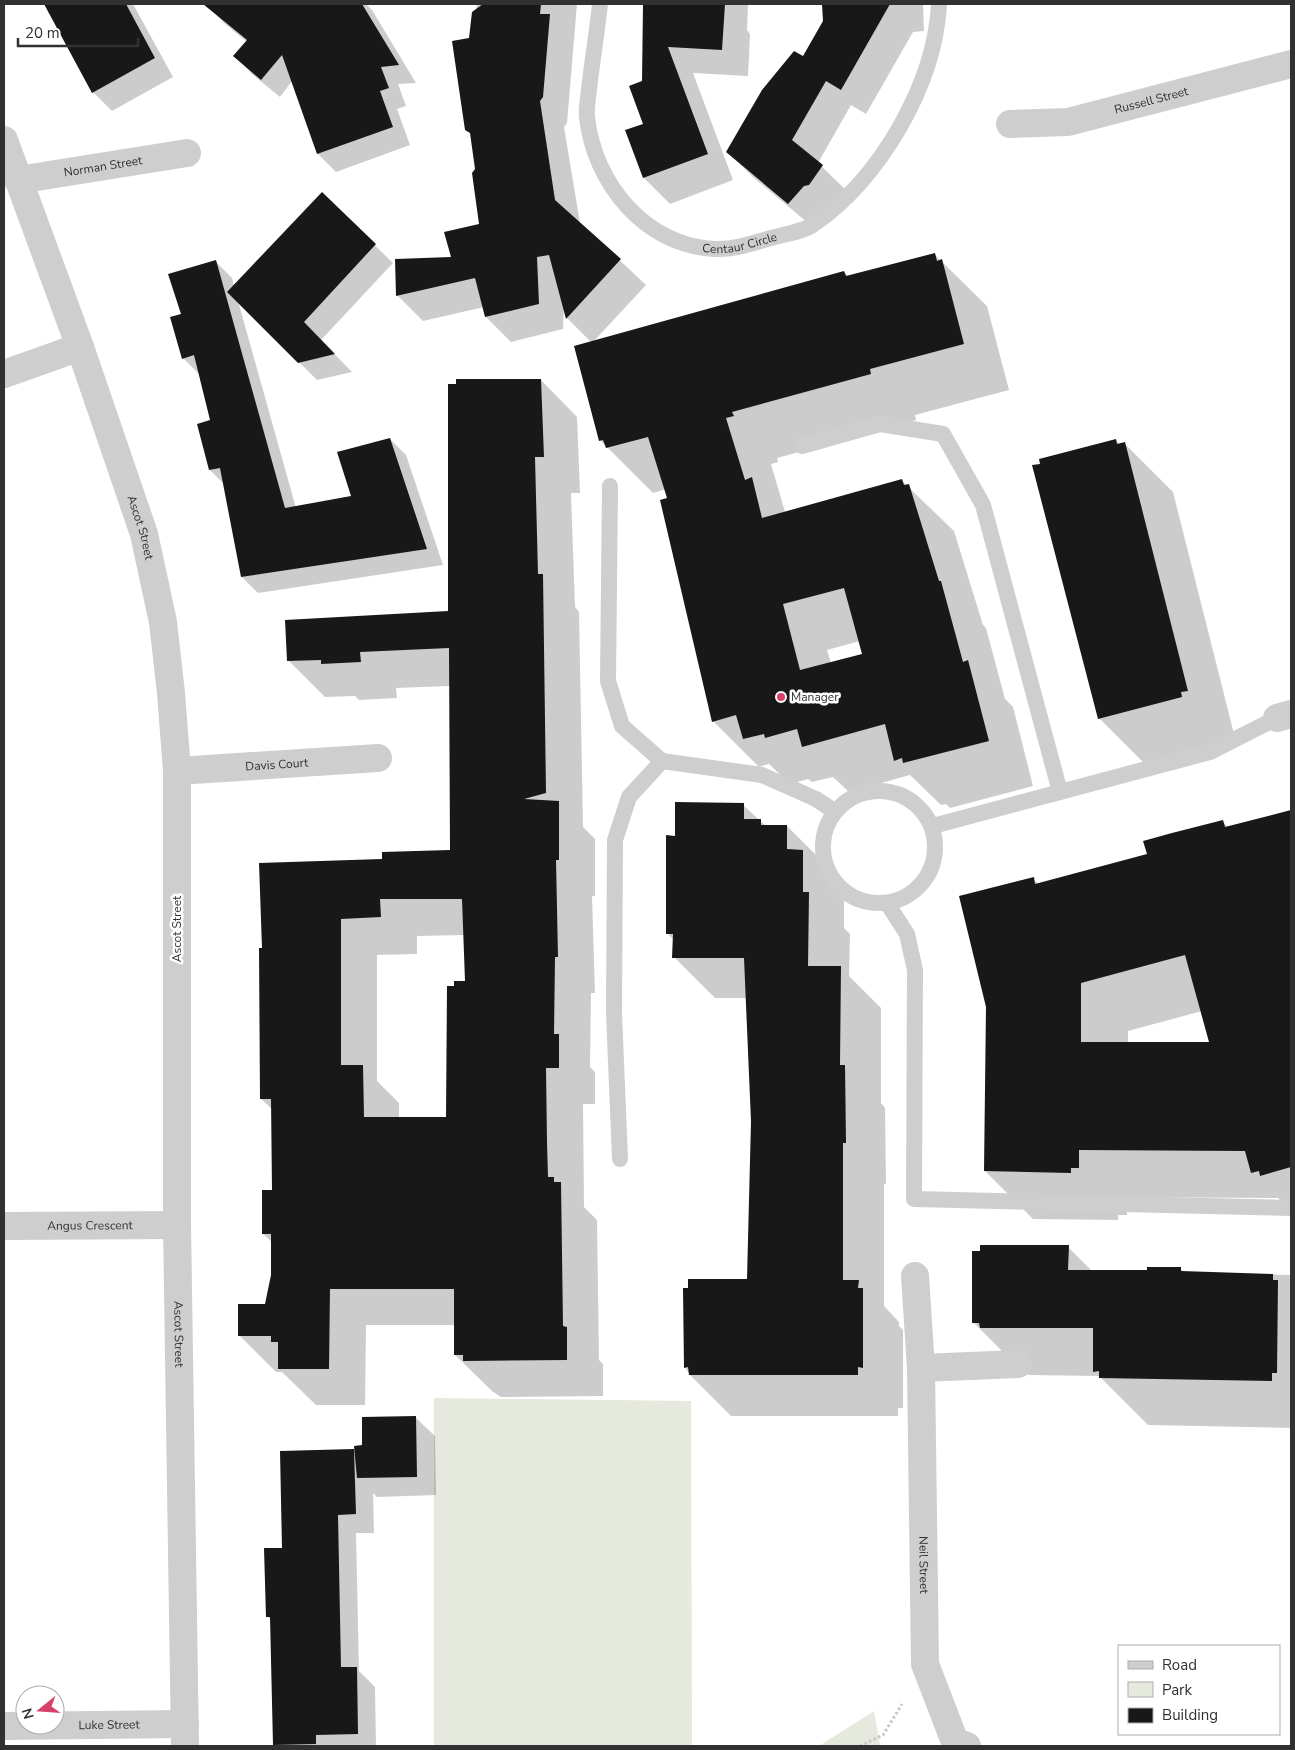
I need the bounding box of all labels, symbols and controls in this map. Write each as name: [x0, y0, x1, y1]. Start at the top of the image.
scale bar: [18, 15, 138, 47]
text: 20 m: [25, 23, 60, 43]
street label: Russell Street: [1113, 83, 1191, 118]
street label: Norman Street: [63, 152, 144, 181]
street label: Centaur Circle: [701, 229, 779, 257]
street label: Ascot Street: [123, 493, 158, 562]
place label: Manager: [791, 689, 839, 705]
marker: Manager: [775, 691, 787, 703]
street label: Davis Court: [245, 754, 310, 775]
street label: Ascot Street: [169, 895, 185, 962]
street label: Angus Crescent: [47, 1217, 134, 1234]
street label: Ascot Street: [170, 1301, 187, 1368]
street label: Neil Street: [915, 1536, 932, 1594]
legend: [1118, 1645, 1280, 1735]
text: Road: [1162, 1655, 1197, 1675]
text: Park: [1162, 1680, 1192, 1700]
north arrow: [15, 1685, 65, 1735]
text: Building: [1162, 1705, 1218, 1725]
text: N: [17, 1706, 39, 1721]
street label: Luke Street: [78, 1716, 141, 1733]

